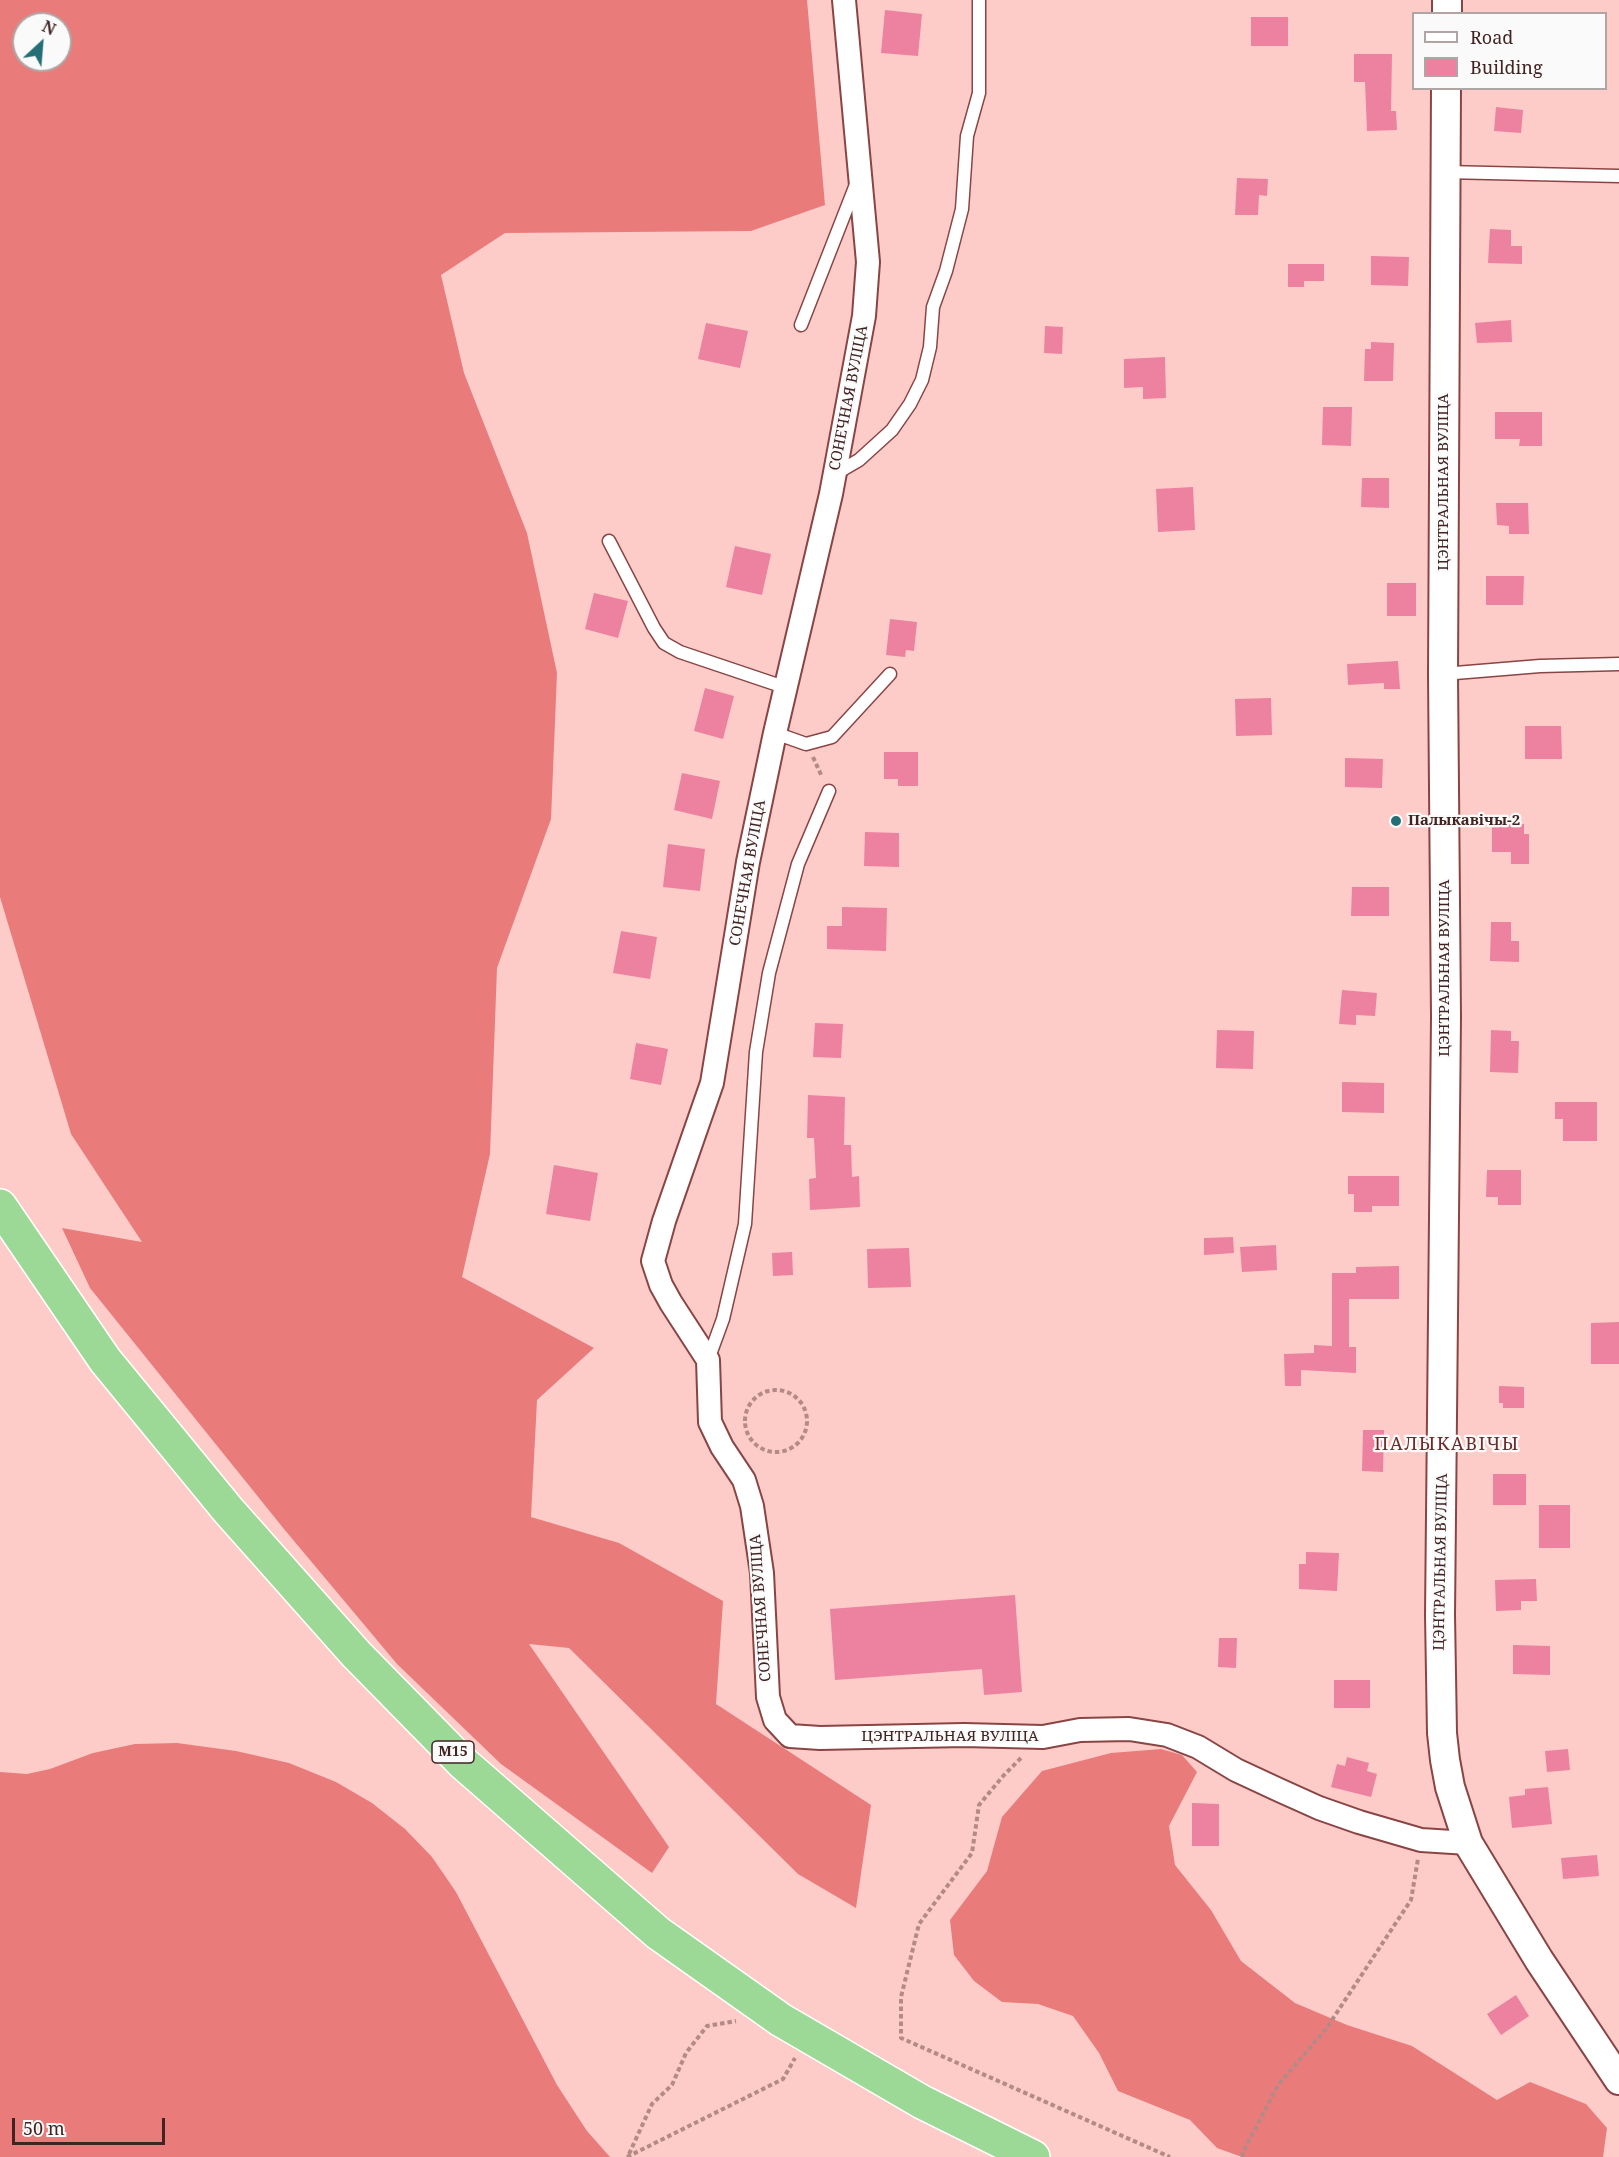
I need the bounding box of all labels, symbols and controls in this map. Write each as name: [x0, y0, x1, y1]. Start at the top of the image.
north arrow: [12, 12, 72, 72]
legend: [1412, 12, 1607, 90]
text: N: [39, 15, 59, 40]
text: Road: [1470, 25, 1513, 49]
text: Building: [1470, 55, 1543, 79]
street label: СОНЕЧНАЯ ВУЛІЦА: [826, 324, 872, 472]
street label: ЦЭНТРАЛЬНАЯ ВУЛІЦА: [1435, 393, 1453, 571]
street label: СОНЕЧНАЯ ВУЛІЦА: [726, 799, 770, 947]
place label: Палыкавічы-2: [1408, 812, 1520, 830]
marker: Палыкавічы-2: [1389, 814, 1403, 828]
street label: ЦЭНТРАЛЬНАЯ ВУЛІЦА: [1436, 879, 1454, 1057]
district label: ПАЛЫКАВІЧЫ: [1374, 1434, 1520, 1456]
street label: ЦЭНТРАЛЬНАЯ ВУЛІЦА: [1430, 1473, 1452, 1651]
street label: СОНЕЧНАЯ ВУЛІЦА: [747, 1534, 775, 1682]
street label: ЦЭНТРАЛЬНАЯ ВУЛІЦА: [861, 1728, 1039, 1746]
road number: М15: [432, 1741, 474, 1763]
scale bar: [15, 2106, 168, 2144]
text: 50 m: [23, 2116, 65, 2140]

